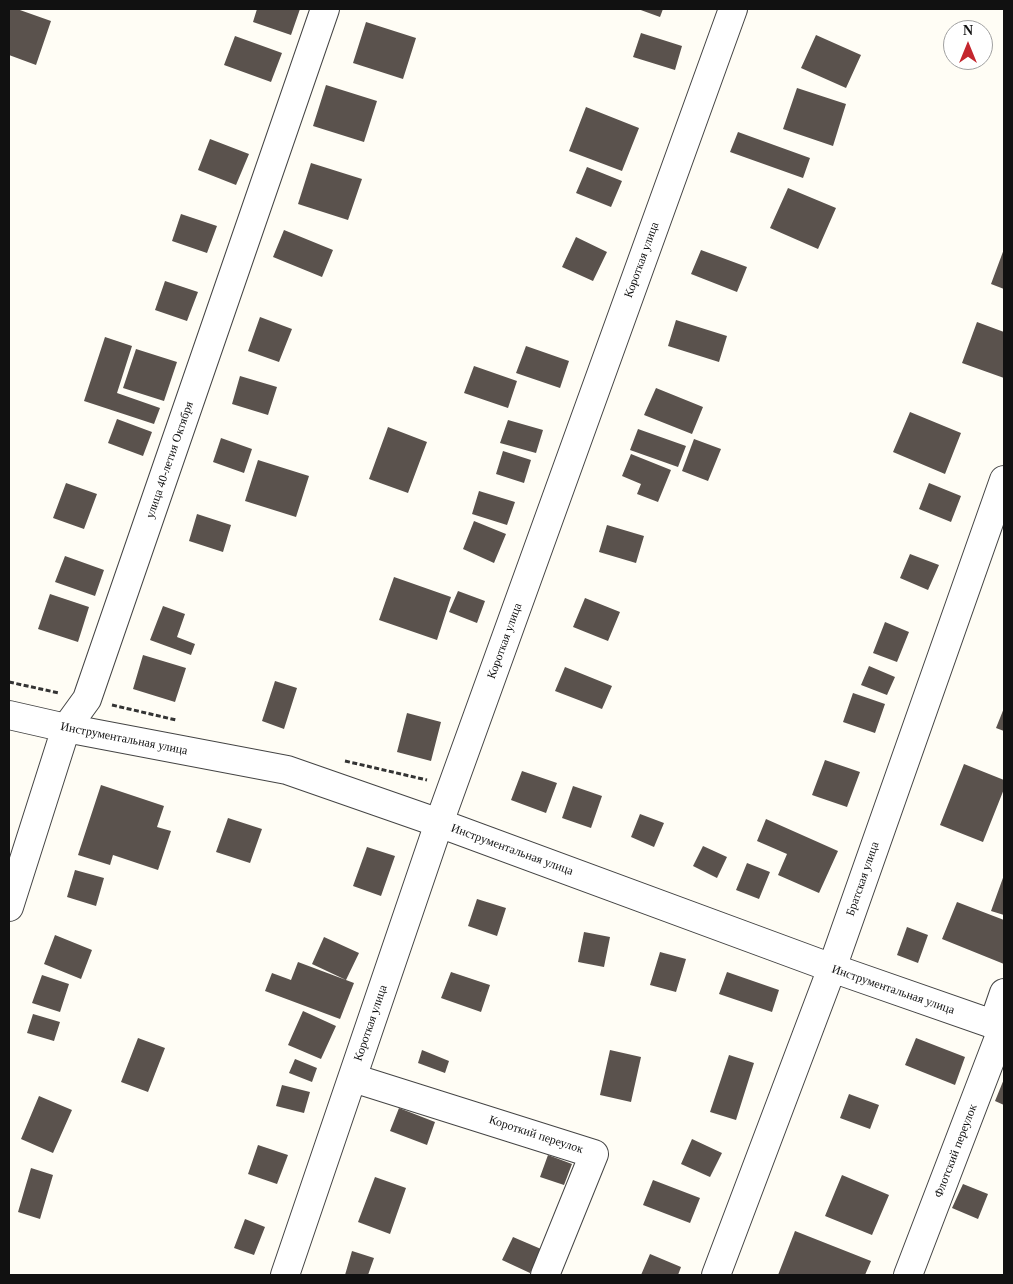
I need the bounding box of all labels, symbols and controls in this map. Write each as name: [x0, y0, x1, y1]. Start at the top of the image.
north arrow: [943, 20, 993, 70]
text: N: [963, 23, 973, 38]
street label: Короткая улица: [622, 220, 662, 300]
street label: улица 40-летия Октября: [143, 400, 197, 520]
street label: Короткая улица: [485, 601, 525, 681]
street label: Инструментальная улица: [59, 720, 189, 758]
street label: Инструментальная улица: [449, 821, 575, 879]
street label: Братская улица: [844, 840, 882, 918]
street label: Инструментальная улица: [830, 962, 956, 1018]
street label: Короткая улица: [351, 983, 391, 1063]
street label: Флотский переулок: [932, 1102, 980, 1200]
street label: Короткий переулок: [487, 1113, 585, 1157]

